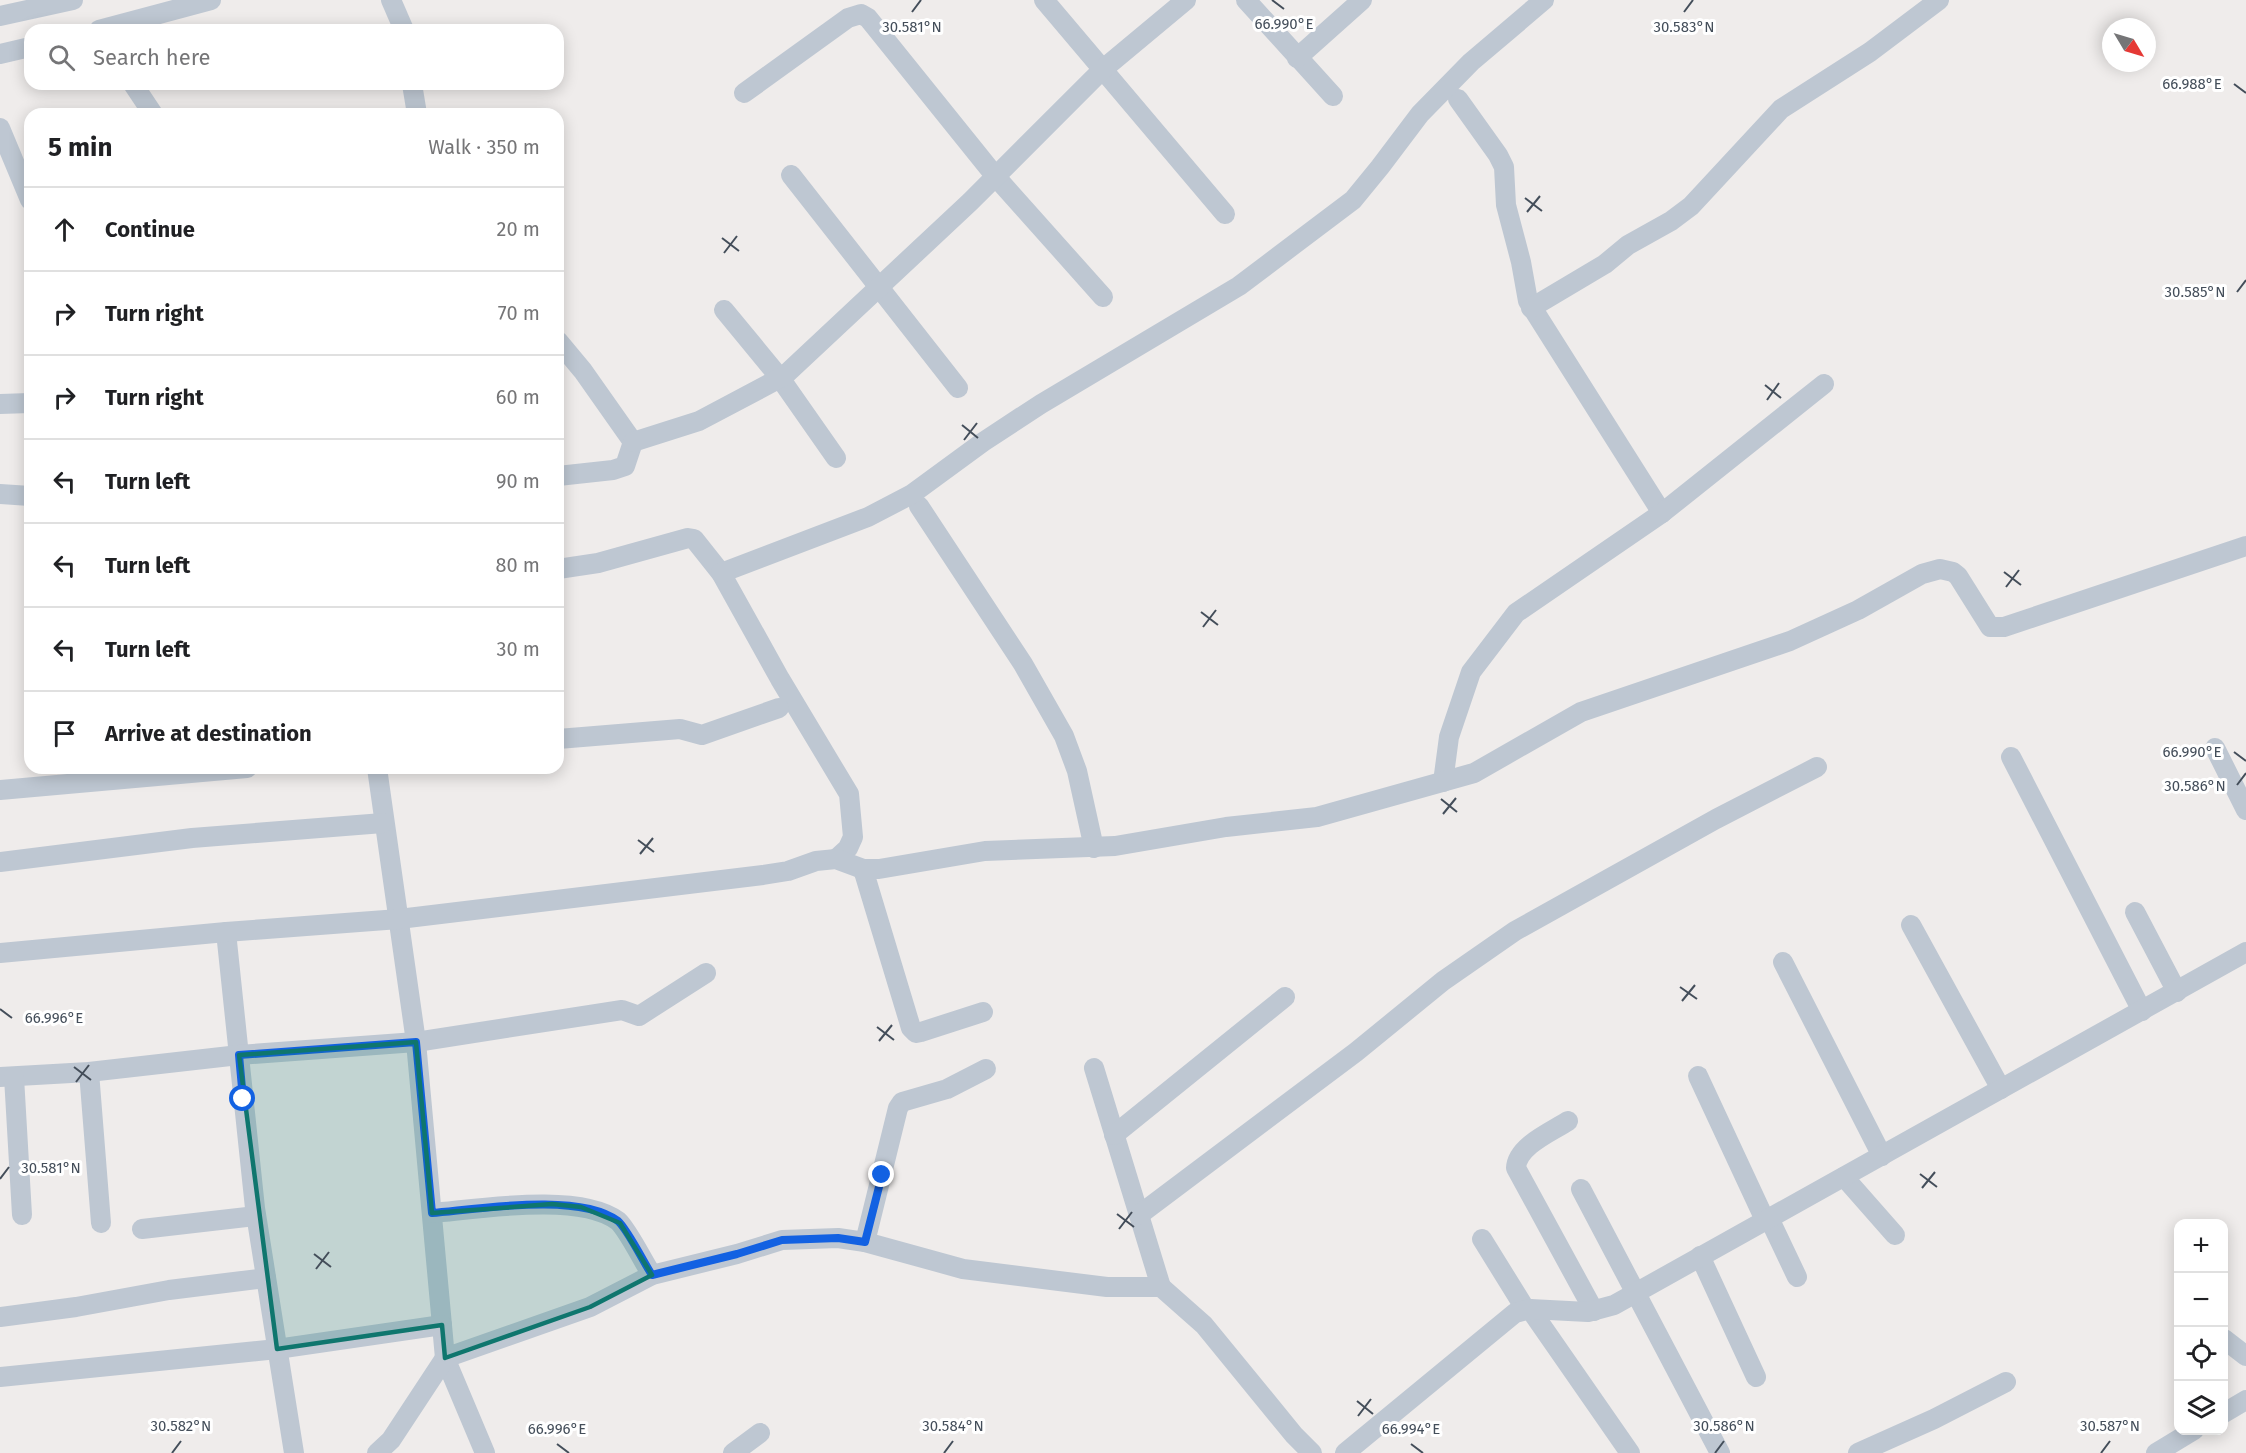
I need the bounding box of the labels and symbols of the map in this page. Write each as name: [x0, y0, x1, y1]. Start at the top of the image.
text: 66.990°E: [1254, 15, 1314, 33]
text: 30.581°N: [882, 18, 942, 36]
text: 30.583°N: [1654, 18, 1714, 36]
north arrow: [2102, 18, 2156, 72]
text: 66.988°E: [2162, 75, 2222, 93]
text: 30.585°N: [2165, 283, 2225, 301]
text: 66.990°E: [2162, 743, 2222, 761]
text: 30.586°N: [2164, 777, 2226, 795]
text: 66.996°E: [25, 1009, 83, 1027]
route start: [229, 1085, 255, 1111]
text: 30.581°N: [21, 1159, 81, 1177]
route end: [868, 1161, 894, 1187]
text: 30.582°N: [151, 1417, 211, 1435]
text: 30.584°N: [922, 1417, 984, 1435]
text: 30.586°N: [1693, 1417, 1755, 1435]
text: 30.587°N: [2080, 1417, 2140, 1435]
text: 66.996°E: [528, 1420, 586, 1438]
text: 66.994°E: [1382, 1420, 1440, 1438]

